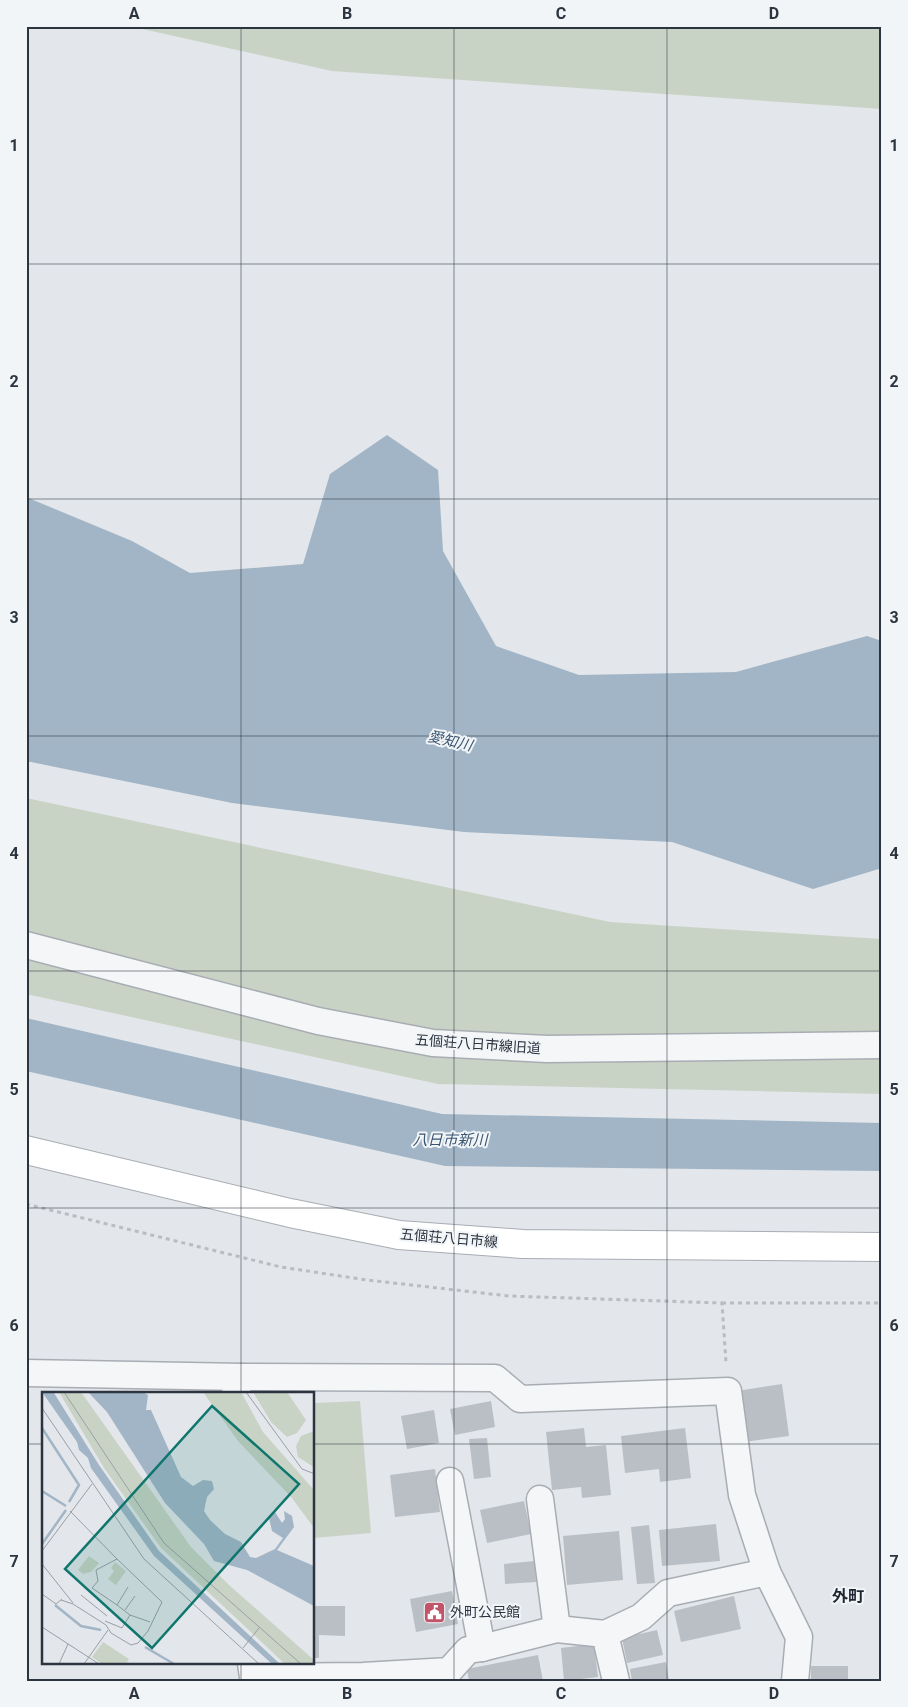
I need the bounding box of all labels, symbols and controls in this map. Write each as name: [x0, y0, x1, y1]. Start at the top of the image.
text: A: [129, 4, 140, 23]
text: B: [342, 4, 352, 23]
text: C: [556, 4, 566, 23]
text: D: [769, 4, 779, 23]
text: 1: [9, 136, 19, 155]
text: 1: [889, 136, 899, 155]
text: 2: [9, 372, 19, 391]
text: 2: [889, 372, 899, 391]
text: 3: [9, 608, 19, 627]
text: 3: [889, 608, 899, 627]
water label: 愛知川: [426, 727, 476, 755]
text: 4: [9, 844, 19, 863]
text: 4: [889, 844, 899, 863]
street label: 五個荘八日市線旧道: [415, 1032, 541, 1056]
text: 5: [9, 1080, 19, 1099]
text: 5: [889, 1080, 899, 1099]
water label: 八日市新川: [412, 1131, 489, 1149]
street label: 五個荘八日市線: [399, 1226, 499, 1250]
text: 6: [9, 1316, 19, 1335]
text: 6: [889, 1316, 899, 1335]
inset map: [42, 1392, 315, 1664]
text: 7: [9, 1552, 19, 1571]
text: 7: [889, 1552, 899, 1571]
district label: 外町: [832, 1587, 864, 1606]
public building icon: 外町公民館: [422, 1600, 446, 1624]
place label: 外町公民館: [450, 1604, 520, 1620]
text: A: [129, 1684, 140, 1703]
text: B: [342, 1684, 352, 1703]
text: C: [556, 1684, 566, 1703]
text: D: [769, 1684, 779, 1703]

